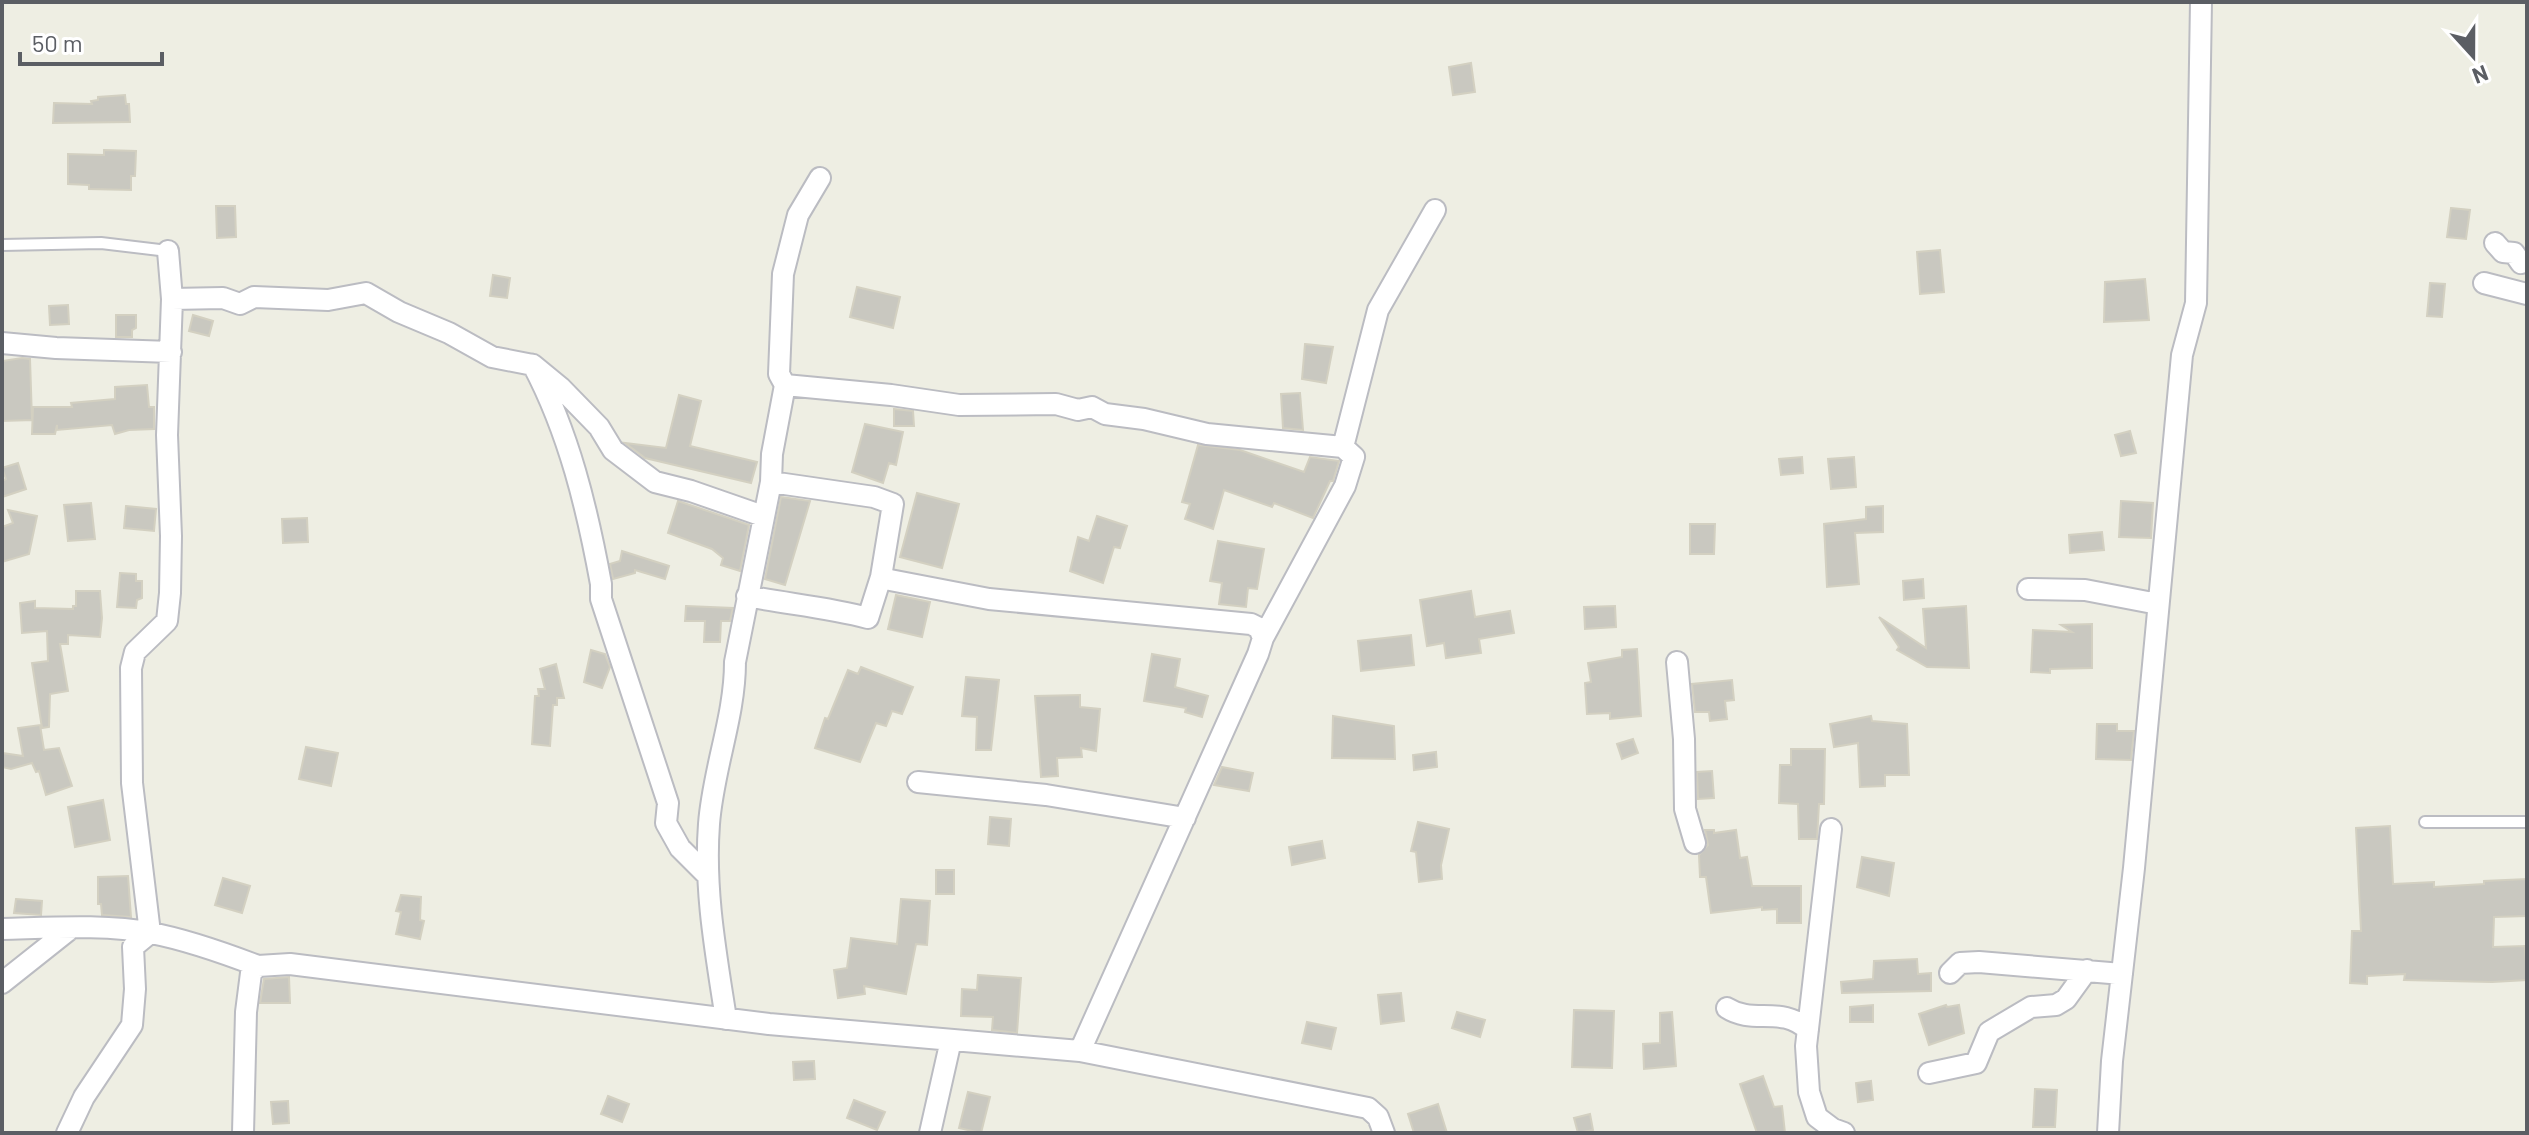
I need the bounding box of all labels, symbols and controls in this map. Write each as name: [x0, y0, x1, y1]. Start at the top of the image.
scale bar: [20, 16, 162, 66]
north arrow: [2433, 16, 2513, 96]
text: 50 m: [32, 28, 83, 57]
text: N: [2469, 61, 2492, 90]

